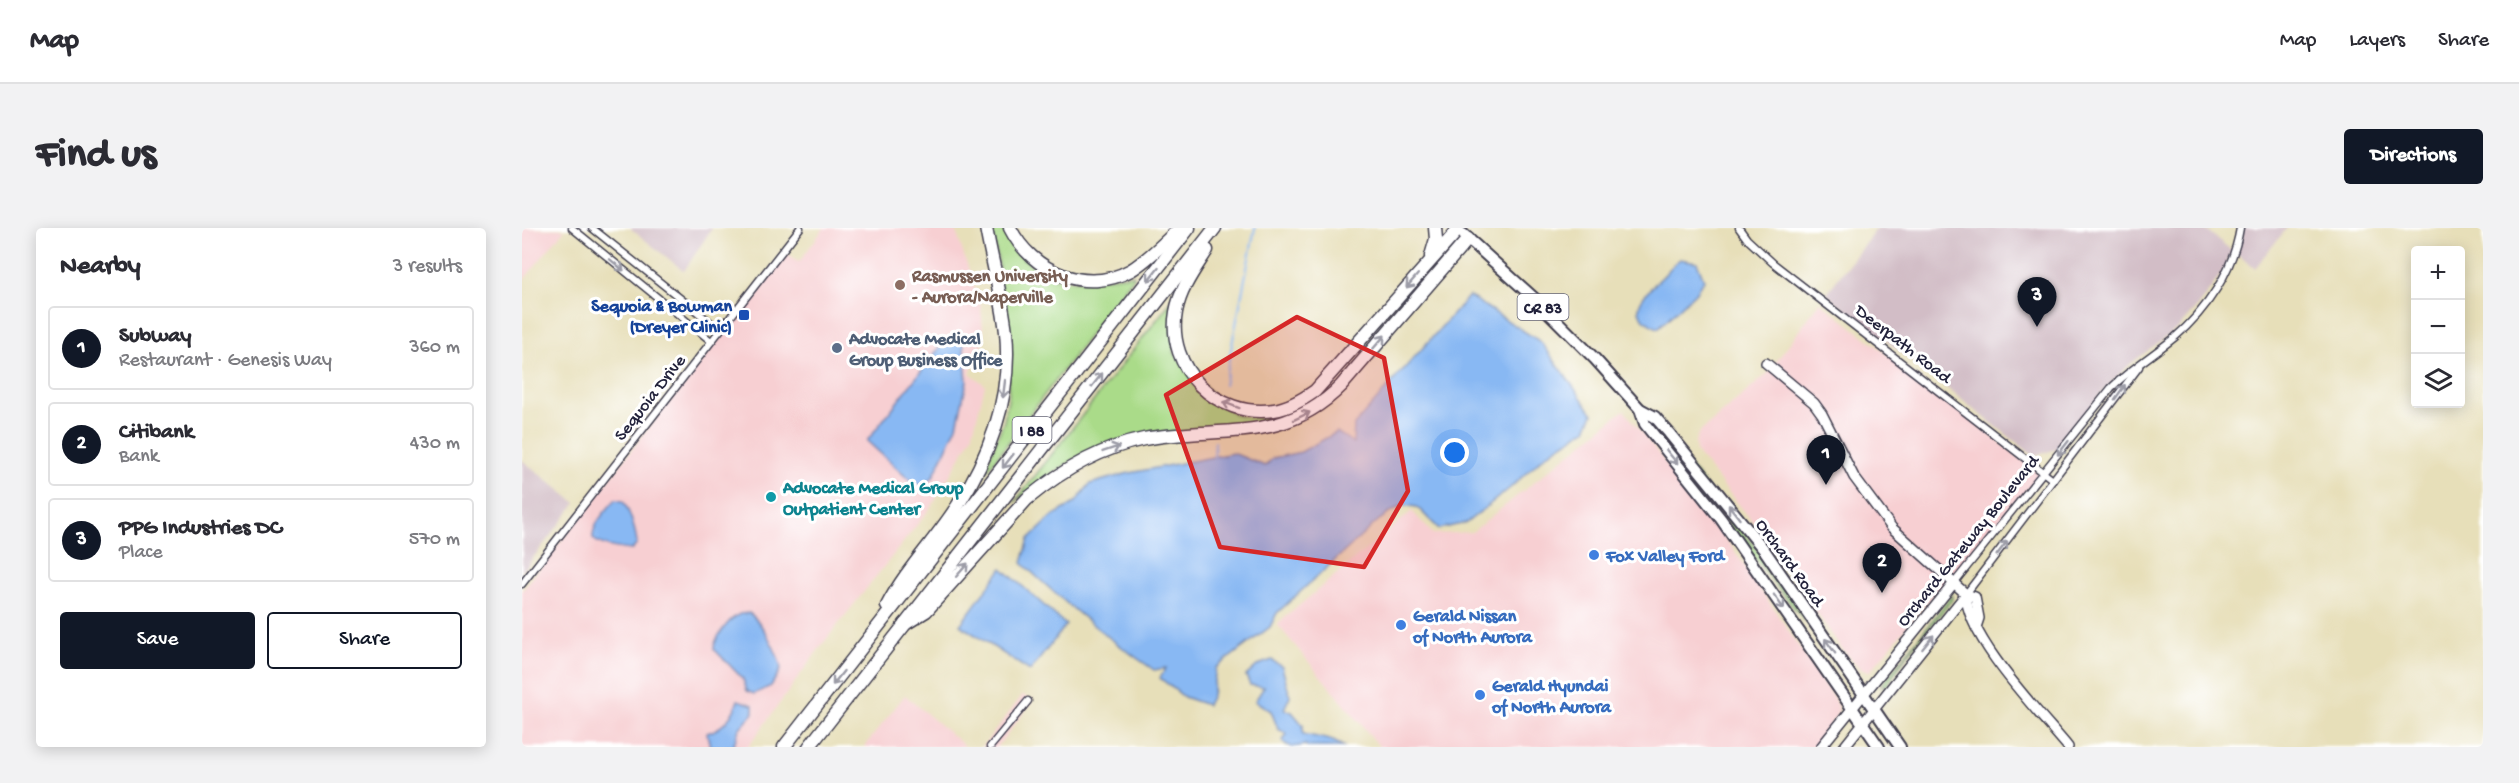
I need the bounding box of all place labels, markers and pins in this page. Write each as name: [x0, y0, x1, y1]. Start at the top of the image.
place label: Rasmussen University - Aurora/Naperville: [911, 267, 1068, 309]
marker: Rasmussen University - Aurora/Naperville: [893, 278, 907, 292]
pin: 3: [2018, 278, 2056, 327]
place label: Sequoia & Bowman (Dreyer Clinic): [591, 297, 732, 339]
marker: Sequoia & Bowman (Dreyer Clinic): [737, 308, 751, 322]
place label: Advocate Medical Group Business Office: [848, 330, 1003, 372]
marker: Advocate Medical Group Business Office: [830, 341, 844, 355]
pin: 1: [1806, 436, 1846, 485]
place label: Advocate Medical Group Outpatient Center: [782, 479, 964, 521]
marker: Advocate Medical Group Outpatient Center: [764, 490, 778, 504]
pin: 2: [1862, 544, 1902, 593]
place label: Fox Valley Ford: [1605, 547, 1727, 568]
marker: Fox Valley Ford: [1587, 548, 1601, 562]
place label: Gerald Nissan of North Aurora: [1412, 607, 1533, 649]
marker: Gerald Nissan of North Aurora: [1394, 618, 1408, 632]
place label: Gerald Hyundai of North Aurora: [1491, 677, 1612, 719]
marker: Gerald Hyundai of North Aurora: [1473, 688, 1487, 702]

